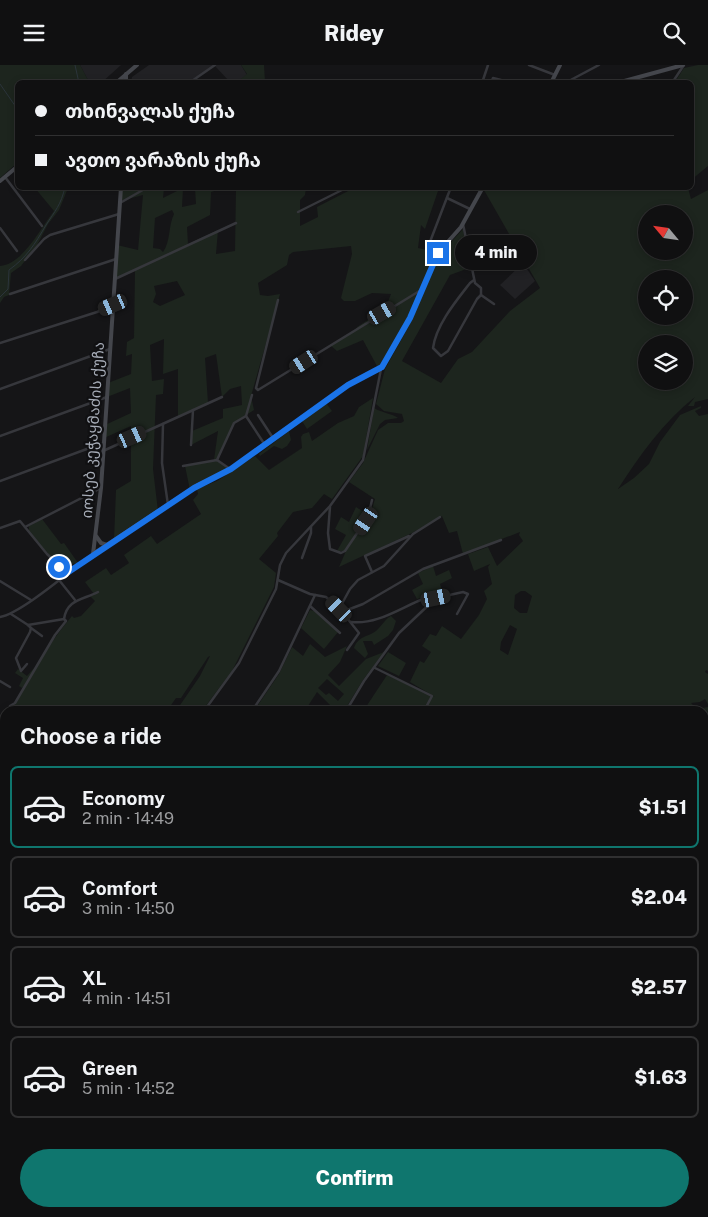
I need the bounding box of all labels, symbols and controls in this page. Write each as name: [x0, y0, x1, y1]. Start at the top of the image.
icon: menu: [20, 19, 48, 47]
icon: search: [660, 19, 688, 47]
text: Ridey: [324, 20, 384, 46]
text: თხინვალას ქუჩა: [65, 100, 235, 122]
text: ავთო ვარაზის ქუჩა: [65, 149, 261, 171]
north arrow: [638, 205, 692, 260]
map controls: [638, 205, 693, 390]
callout: 4 min: [456, 235, 538, 271]
route end: [427, 242, 449, 264]
text: 4 min: [475, 243, 517, 262]
button: locate: [638, 270, 693, 325]
car: [96, 292, 129, 318]
car: [365, 299, 398, 327]
button: layers: [638, 335, 693, 390]
street label: იოსებ კეჭაყმაძის ქუჩა: [78, 341, 108, 519]
car: [287, 348, 320, 376]
car: [115, 424, 148, 450]
car: [351, 504, 380, 538]
route start: [48, 556, 70, 578]
car: [419, 588, 452, 608]
car: [323, 593, 354, 625]
text: Choose a ride: [20, 723, 162, 749]
icon: car: [22, 785, 67, 830]
text: Economy: [82, 787, 165, 809]
text: $1.51: [639, 796, 687, 818]
text: 2 min · 14:49: [82, 809, 174, 828]
icon: car: [22, 875, 67, 920]
text: Comfort: [82, 877, 158, 899]
text: $2.04: [631, 886, 687, 908]
text: 3 min · 14:50: [82, 899, 175, 918]
icon: car: [22, 965, 67, 1010]
text: XL: [82, 967, 107, 989]
text: $2.57: [631, 976, 687, 998]
text: 4 min · 14:51: [82, 989, 171, 1008]
icon: car: [22, 1055, 67, 1100]
text: Green: [82, 1057, 137, 1079]
text: $1.63: [634, 1066, 687, 1088]
text: 5 min · 14:52: [82, 1079, 175, 1098]
button: Confirm: [20, 1149, 689, 1207]

